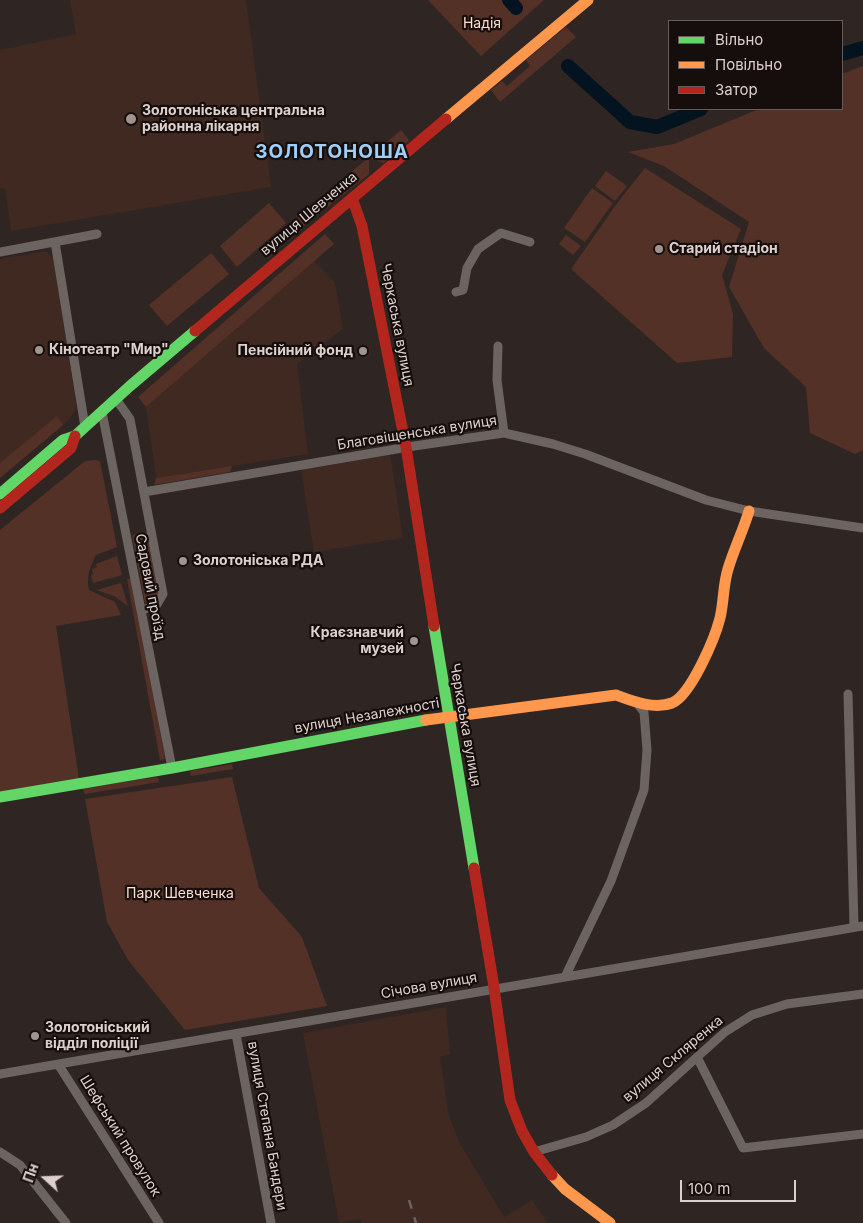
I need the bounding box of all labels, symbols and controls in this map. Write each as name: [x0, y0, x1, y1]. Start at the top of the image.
park label: Надія: [463, 16, 501, 32]
legend: [668, 20, 843, 110]
text: Вільно: [715, 30, 763, 49]
text: Повільно: [715, 55, 782, 74]
text: Затор: [715, 80, 758, 99]
place label: Золотоніська центральна районна лікарня: [142, 103, 325, 136]
marker: Золотоніська центральна районна лікарня: [124, 112, 138, 126]
district label: ЗОЛОТОНОША: [254, 141, 410, 163]
street label: вулиця Шевченка: [257, 169, 361, 259]
place label: Старий стадіон: [669, 241, 778, 257]
marker: Старий стадіон: [653, 243, 665, 255]
street label: Черкаська вулиця: [377, 262, 417, 388]
place label: Кінотеатр "Мир": [49, 342, 169, 358]
place label: Пенсійний фонд: [238, 343, 353, 359]
marker: Кінотеатр "Мир": [33, 344, 45, 356]
marker: Пенсійний фонд: [357, 345, 369, 357]
street label: Благовіщенська вулиця: [336, 412, 498, 454]
street label: Садовий проїзд: [131, 532, 169, 642]
place label: Золотоніська РДА: [193, 553, 323, 569]
marker: Золотоніська РДА: [177, 555, 189, 567]
place label: Краєзнавчий музей: [311, 625, 404, 658]
marker: Краєзнавчий музей: [408, 635, 420, 647]
street label: Черкаська вулиця: [446, 662, 484, 788]
street label: вулиця Незалежності: [293, 695, 441, 737]
park label: Парк Шевченка: [126, 886, 234, 902]
street label: Січова вулиця: [380, 969, 478, 1003]
street label: вулиця Скляренка: [619, 1012, 727, 1106]
place label: Золотоніський відділ поліції: [45, 1020, 150, 1052]
marker: Золотоніський відділ поліції: [29, 1030, 41, 1042]
street label: вулиця Степана Бандери: [244, 1040, 290, 1212]
street label: Шефський провулок: [76, 1072, 164, 1200]
north arrow: [20, 1153, 70, 1203]
text: Пн: [19, 1161, 42, 1185]
scale bar: [683, 1170, 799, 1202]
text: 100 m: [688, 1179, 730, 1198]

